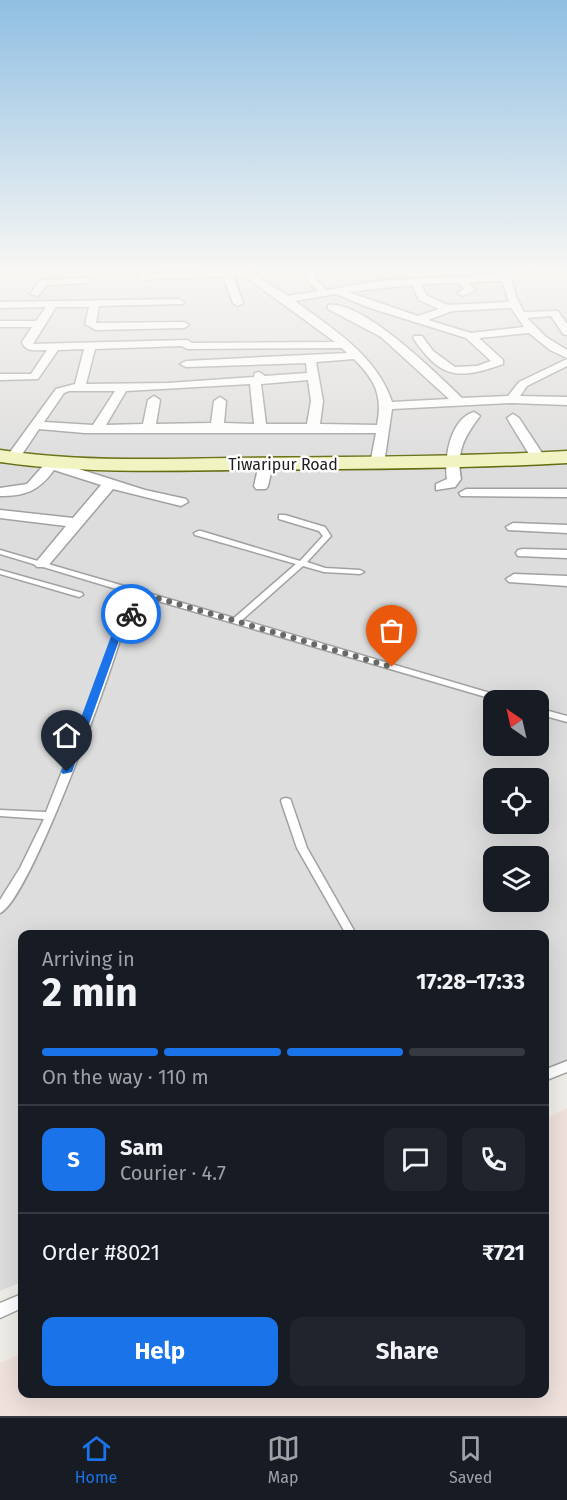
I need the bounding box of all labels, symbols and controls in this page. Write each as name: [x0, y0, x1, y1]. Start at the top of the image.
street label: Tiwaripur Road: [228, 455, 338, 474]
courier: [101, 584, 161, 644]
icon: bike: [115, 598, 148, 631]
pin: [366, 605, 417, 667]
icon: bag: [375, 614, 408, 647]
north arrow: [483, 690, 549, 756]
map controls: [483, 690, 549, 912]
pin: [41, 710, 92, 772]
icon: home: [50, 719, 83, 752]
button: locate: [483, 768, 549, 834]
button: layers: [483, 846, 549, 912]
text: Arriving in: [42, 947, 135, 971]
text: 17:28–17:33: [416, 968, 525, 995]
text: 2 min: [42, 970, 138, 1016]
text: On the way · 110 m: [42, 1065, 209, 1089]
button: chat: [384, 1128, 447, 1191]
button: phone: [462, 1128, 525, 1191]
text: Sam: [120, 1134, 163, 1161]
text: S: [67, 1146, 80, 1173]
text: Courier · 4.7: [120, 1161, 226, 1185]
text: Order #8021: [42, 1239, 160, 1266]
text: ₹721: [482, 1239, 525, 1266]
button: Help: [42, 1317, 278, 1386]
button: Share: [290, 1317, 525, 1386]
tab: Home: [75, 1432, 117, 1487]
tab: Map: [267, 1432, 300, 1487]
tab: Saved: [449, 1432, 492, 1487]

